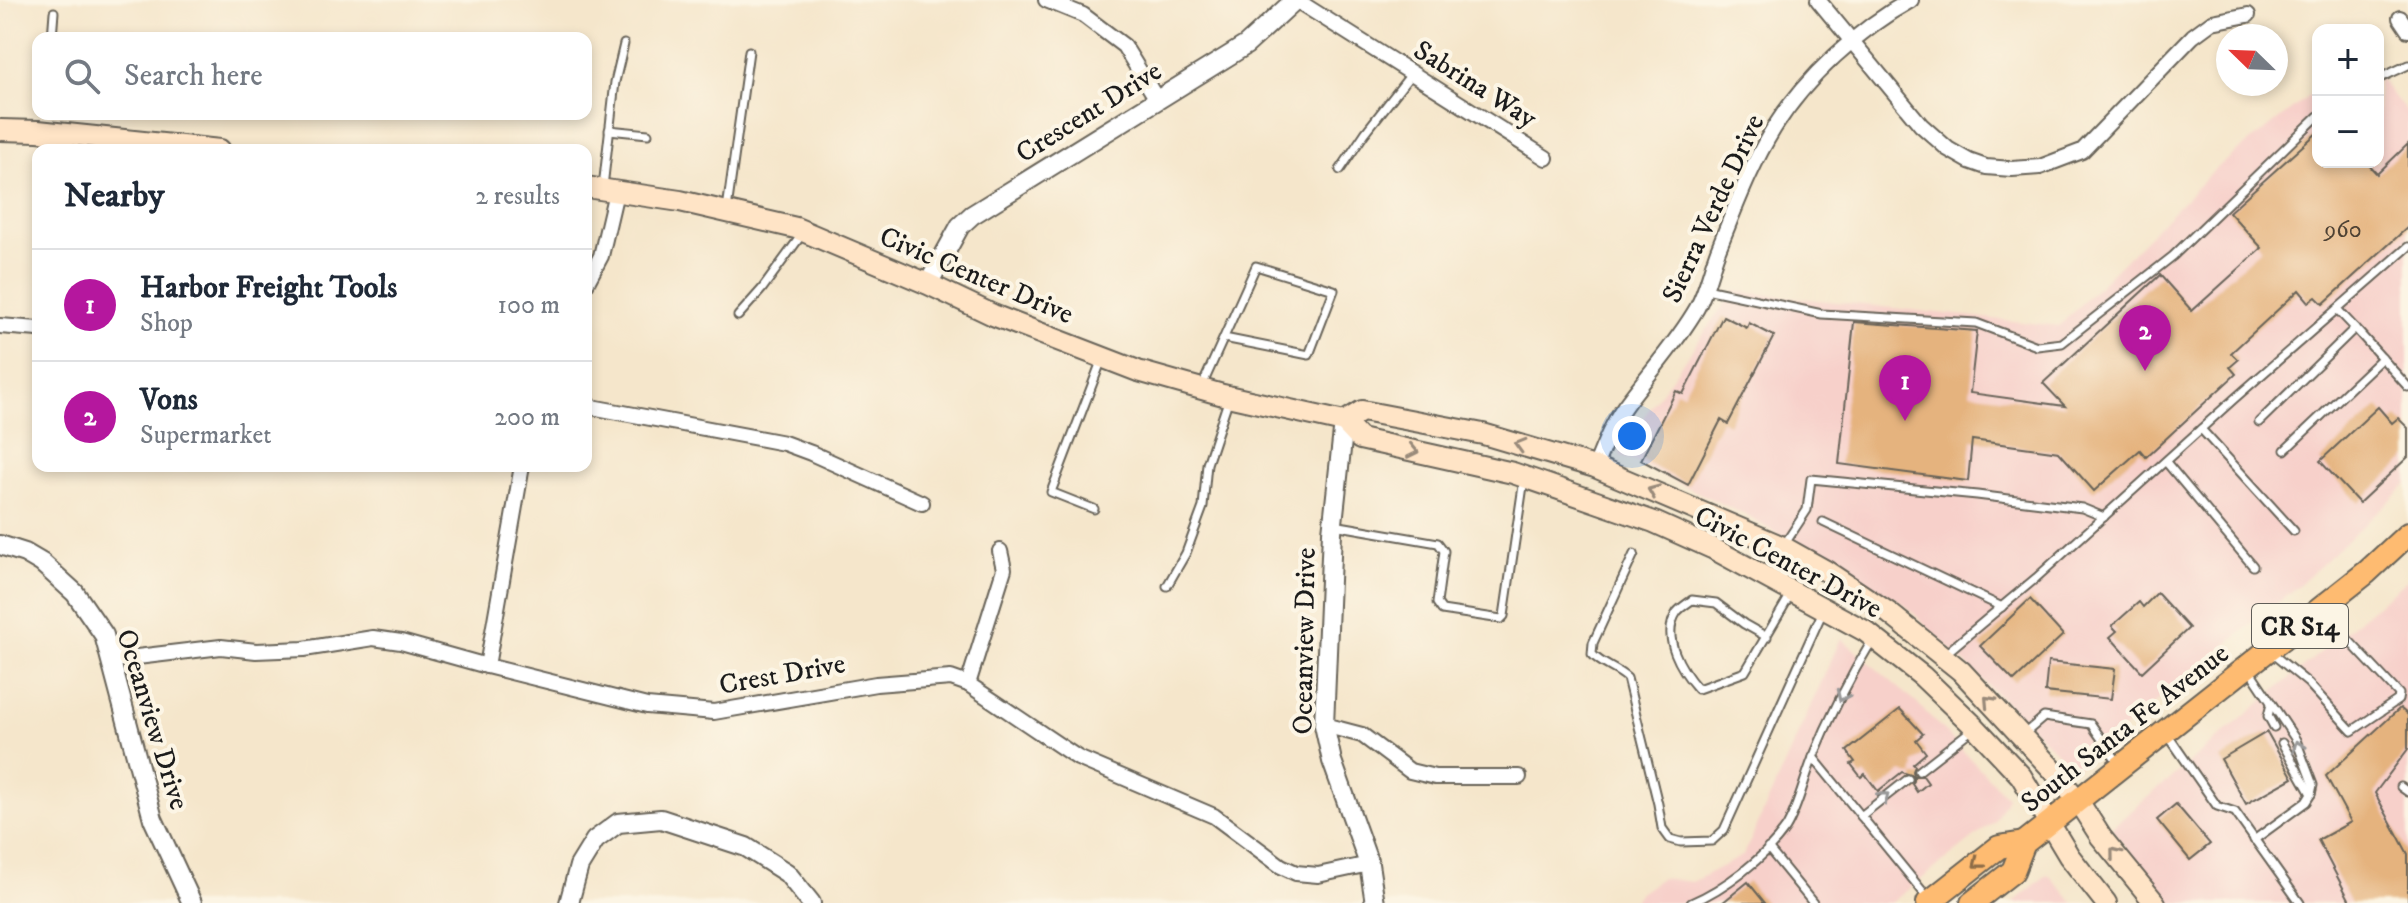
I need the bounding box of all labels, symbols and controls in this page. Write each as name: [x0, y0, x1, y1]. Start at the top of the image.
north arrow: [2216, 24, 2288, 96]
map controls: [2312, 24, 2384, 168]
button: +: [2312, 24, 2384, 96]
search box: [32, 32, 592, 120]
street label: Sabrina Way: [1407, 33, 1544, 136]
icon: search: [60, 54, 104, 98]
street label: Crescent Drive: [1009, 54, 1168, 171]
text: Search here: [124, 58, 263, 95]
button: −: [2312, 96, 2384, 168]
street label: Sierra Verde Drive: [1654, 109, 1772, 309]
text: Nearby: [64, 175, 165, 217]
text: 2 results: [475, 180, 560, 213]
house number: 960: [2323, 215, 2362, 245]
street label: Civic Center Drive: [874, 219, 1079, 332]
text: Harbor Freight Tools: [140, 270, 397, 307]
text: 1: [85, 289, 95, 322]
text: 100 m: [497, 289, 560, 322]
pin: 2: [2119, 305, 2171, 371]
text: Shop: [140, 307, 193, 340]
pin: 1: [1879, 355, 1931, 421]
text: Vons: [140, 382, 198, 419]
text: 2: [84, 401, 96, 434]
text: 200 m: [494, 401, 560, 434]
your location: [1612, 416, 1652, 456]
text: Supermarket: [140, 419, 272, 452]
one-way arrow: [1513, 438, 1527, 454]
one-way arrow: [1406, 442, 1420, 459]
one-way arrow: [1647, 484, 1661, 501]
street label: Civic Center Drive: [1689, 498, 1888, 626]
street label: Oceanview Drive: [1285, 547, 1324, 735]
road number: CR S14: [2252, 604, 2348, 648]
street label: Oceanview Drive: [108, 625, 197, 814]
street label: South Santa Fe Avenue: [2014, 636, 2236, 820]
street label: Crest Drive: [717, 646, 848, 703]
one-way arrow: [1836, 688, 1852, 703]
one-way arrow: [1984, 696, 1998, 711]
one-way arrow: [2291, 740, 2308, 754]
one-way arrow: [1875, 793, 1890, 807]
one-way arrow: [2110, 847, 2124, 862]
one-way arrow: [1972, 854, 1987, 868]

